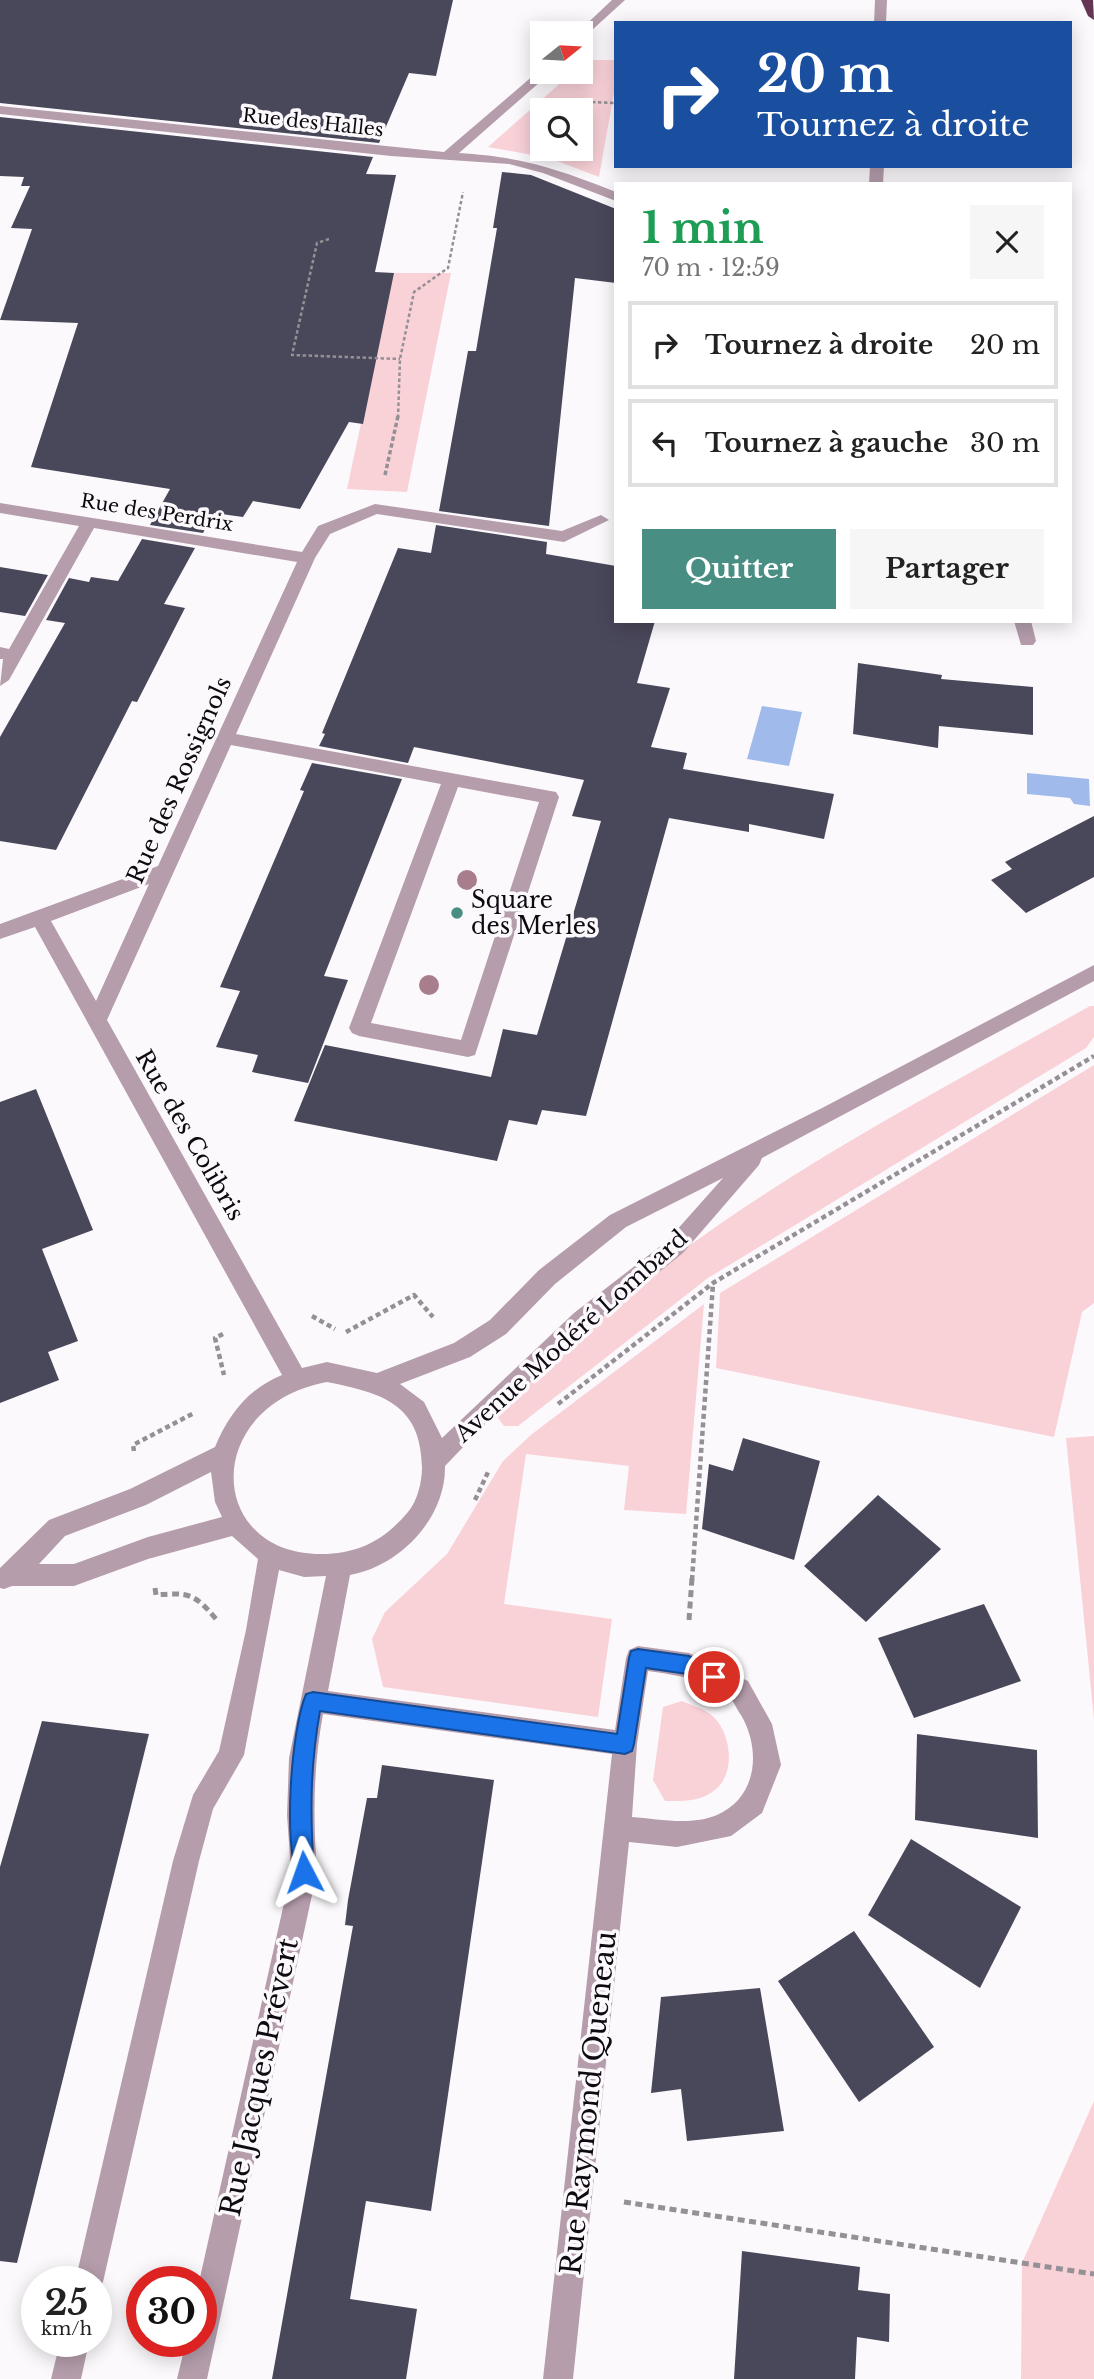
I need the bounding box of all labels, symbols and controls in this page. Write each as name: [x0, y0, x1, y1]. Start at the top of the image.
north arrow: [530, 21, 593, 84]
map controls: [530, 21, 593, 161]
text: 20 m: [757, 44, 893, 105]
icon: right: [642, 49, 733, 140]
button: search: [530, 98, 593, 161]
street label: Rue des Halles: [241, 104, 385, 141]
text: Tournez à droite: [757, 105, 1030, 145]
text: 1 min: [642, 202, 764, 254]
button: close: [970, 205, 1044, 279]
text: 70 m · 12:59: [642, 254, 780, 282]
icon: right: [646, 326, 684, 364]
text: Tournez à droite: [705, 329, 933, 361]
text: 20 m: [970, 329, 1040, 361]
icon: left: [646, 424, 684, 462]
text: Tournez à gauche: [705, 427, 948, 459]
text: 30 m: [970, 427, 1040, 459]
street label: Rue des Perdrix: [79, 489, 235, 536]
button: Quitter: [642, 529, 836, 609]
button: Partager: [850, 529, 1044, 609]
street label: Rue des Rossignols: [121, 672, 237, 888]
place label: Square des Merles: [471, 886, 597, 940]
marker: Square des Merles: [449, 905, 465, 921]
street label: Rue des Colibris: [130, 1045, 250, 1225]
street label: Avenue Modéré Lombard: [448, 1224, 693, 1449]
pin: [684, 1647, 744, 1707]
icon: arrive: [695, 1658, 733, 1696]
position arrow: [267, 1835, 341, 1909]
street label: Rue Raymond Queneau: [553, 1929, 624, 2277]
street label: Rue Jacques Prévert: [213, 1934, 306, 2220]
speed limit sign: 30: [126, 2266, 217, 2357]
text: 25: [45, 2281, 88, 2324]
text: km/h: [41, 2318, 92, 2340]

